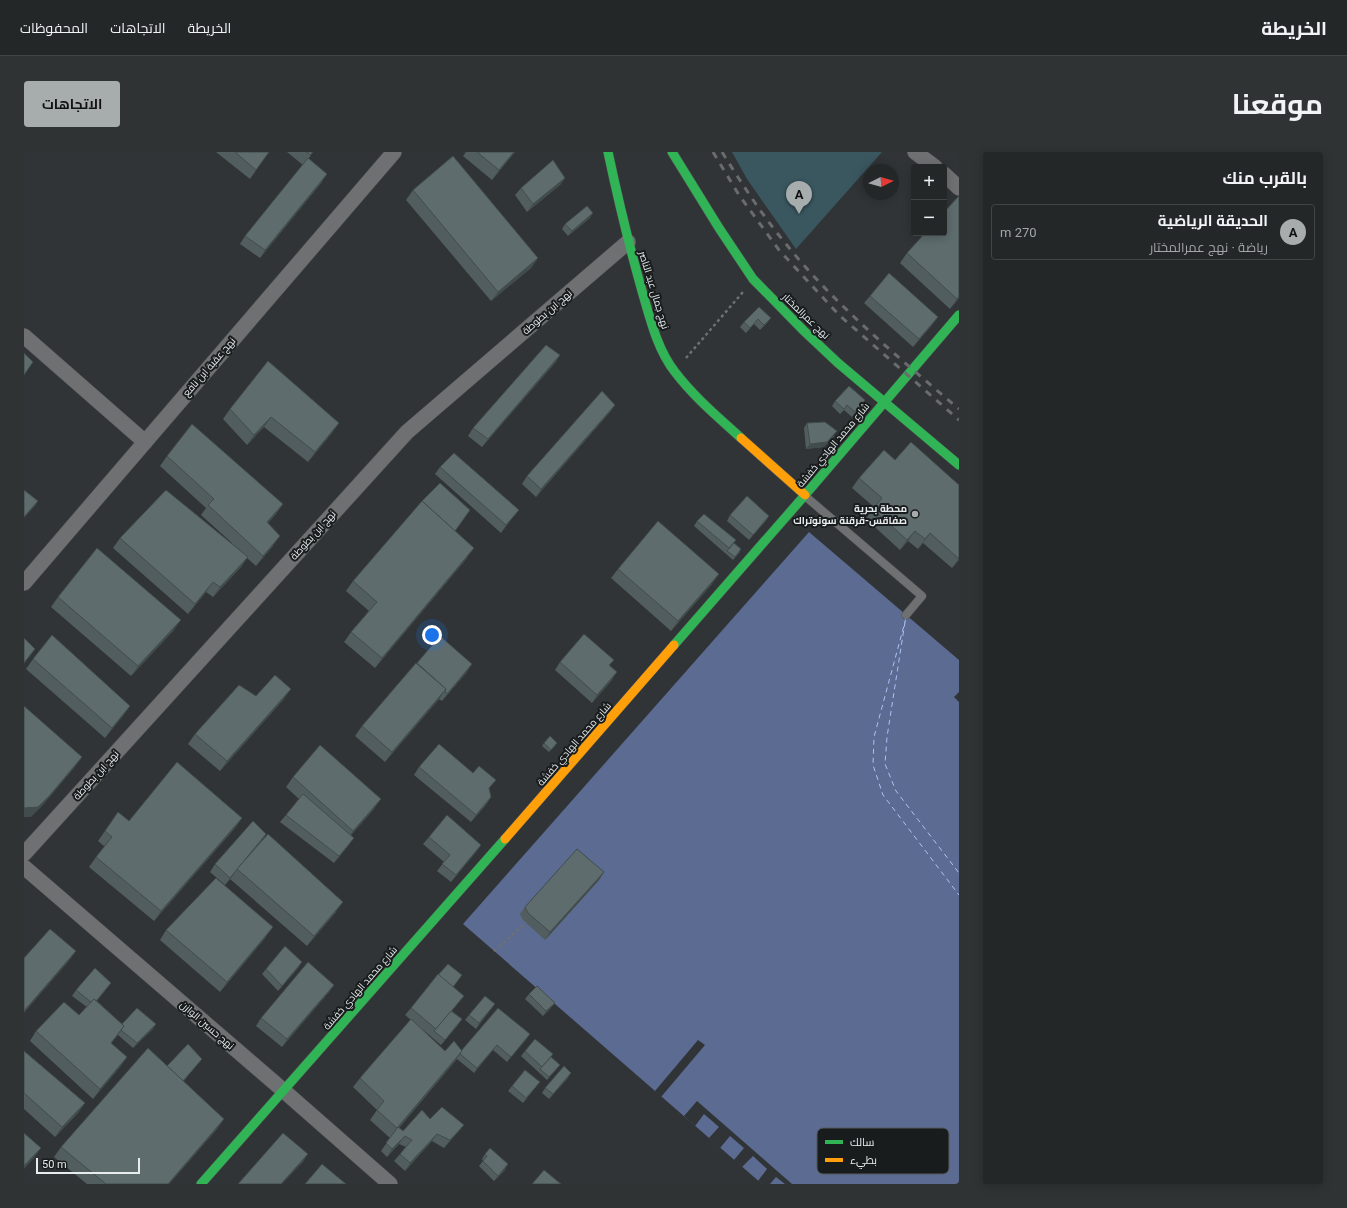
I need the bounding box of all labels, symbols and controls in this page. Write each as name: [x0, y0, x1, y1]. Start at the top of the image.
text: الخريطة: [1261, 17, 1327, 40]
text: المحفوظات: [20, 20, 88, 36]
text: الاتجاهات: [110, 20, 166, 36]
text: الخريطة: [188, 20, 231, 36]
button: الاتجاهات: [24, 81, 120, 127]
text: موقعنا: [1232, 88, 1323, 121]
north arrow: [863, 164, 899, 200]
map controls: [911, 164, 947, 236]
button: +: [911, 164, 947, 200]
text: بالقرب منك: [1223, 168, 1307, 188]
pin: A: [786, 181, 812, 214]
button: −: [911, 200, 947, 236]
text: الحديقة الرياضية: [1158, 212, 1268, 230]
text: 270 m: [1000, 225, 1037, 240]
text: A: [1289, 225, 1297, 240]
text: رياضة · نهج عمرالمختار: [1150, 240, 1268, 255]
street label: نهج جمال عبد الناصر: [636, 249, 671, 331]
street label: نهج ابن بطوطة: [520, 288, 575, 337]
street label: نهج عمرالمختار: [779, 290, 832, 342]
street label: نهج عقبة ابن نافع: [180, 335, 238, 399]
street label: شارع محمد الهادي خفشة: [795, 401, 873, 491]
place label: محطة بحرية صفاقس-قرقنة سونوتراك: [793, 503, 907, 527]
street label: نهج ابن بطوطة: [288, 508, 339, 562]
marker: محطة بحرية صفاقس-قرقنة سونوتراك: [910, 509, 920, 519]
your location: [422, 625, 442, 645]
street label: شارع محمد الهادي خفشة: [535, 700, 615, 789]
street label: نهج ابن بطوطة: [71, 748, 122, 802]
street label: شارع محمد الهادي خفشة: [321, 944, 401, 1033]
street label: نهج حسين الوازن: [177, 999, 236, 1052]
legend: [817, 1128, 949, 1174]
text: سالك: [850, 1136, 874, 1149]
text: بطيء: [850, 1154, 877, 1169]
scale bar: [36, 1156, 140, 1175]
text: 50 m: [42, 1158, 67, 1171]

